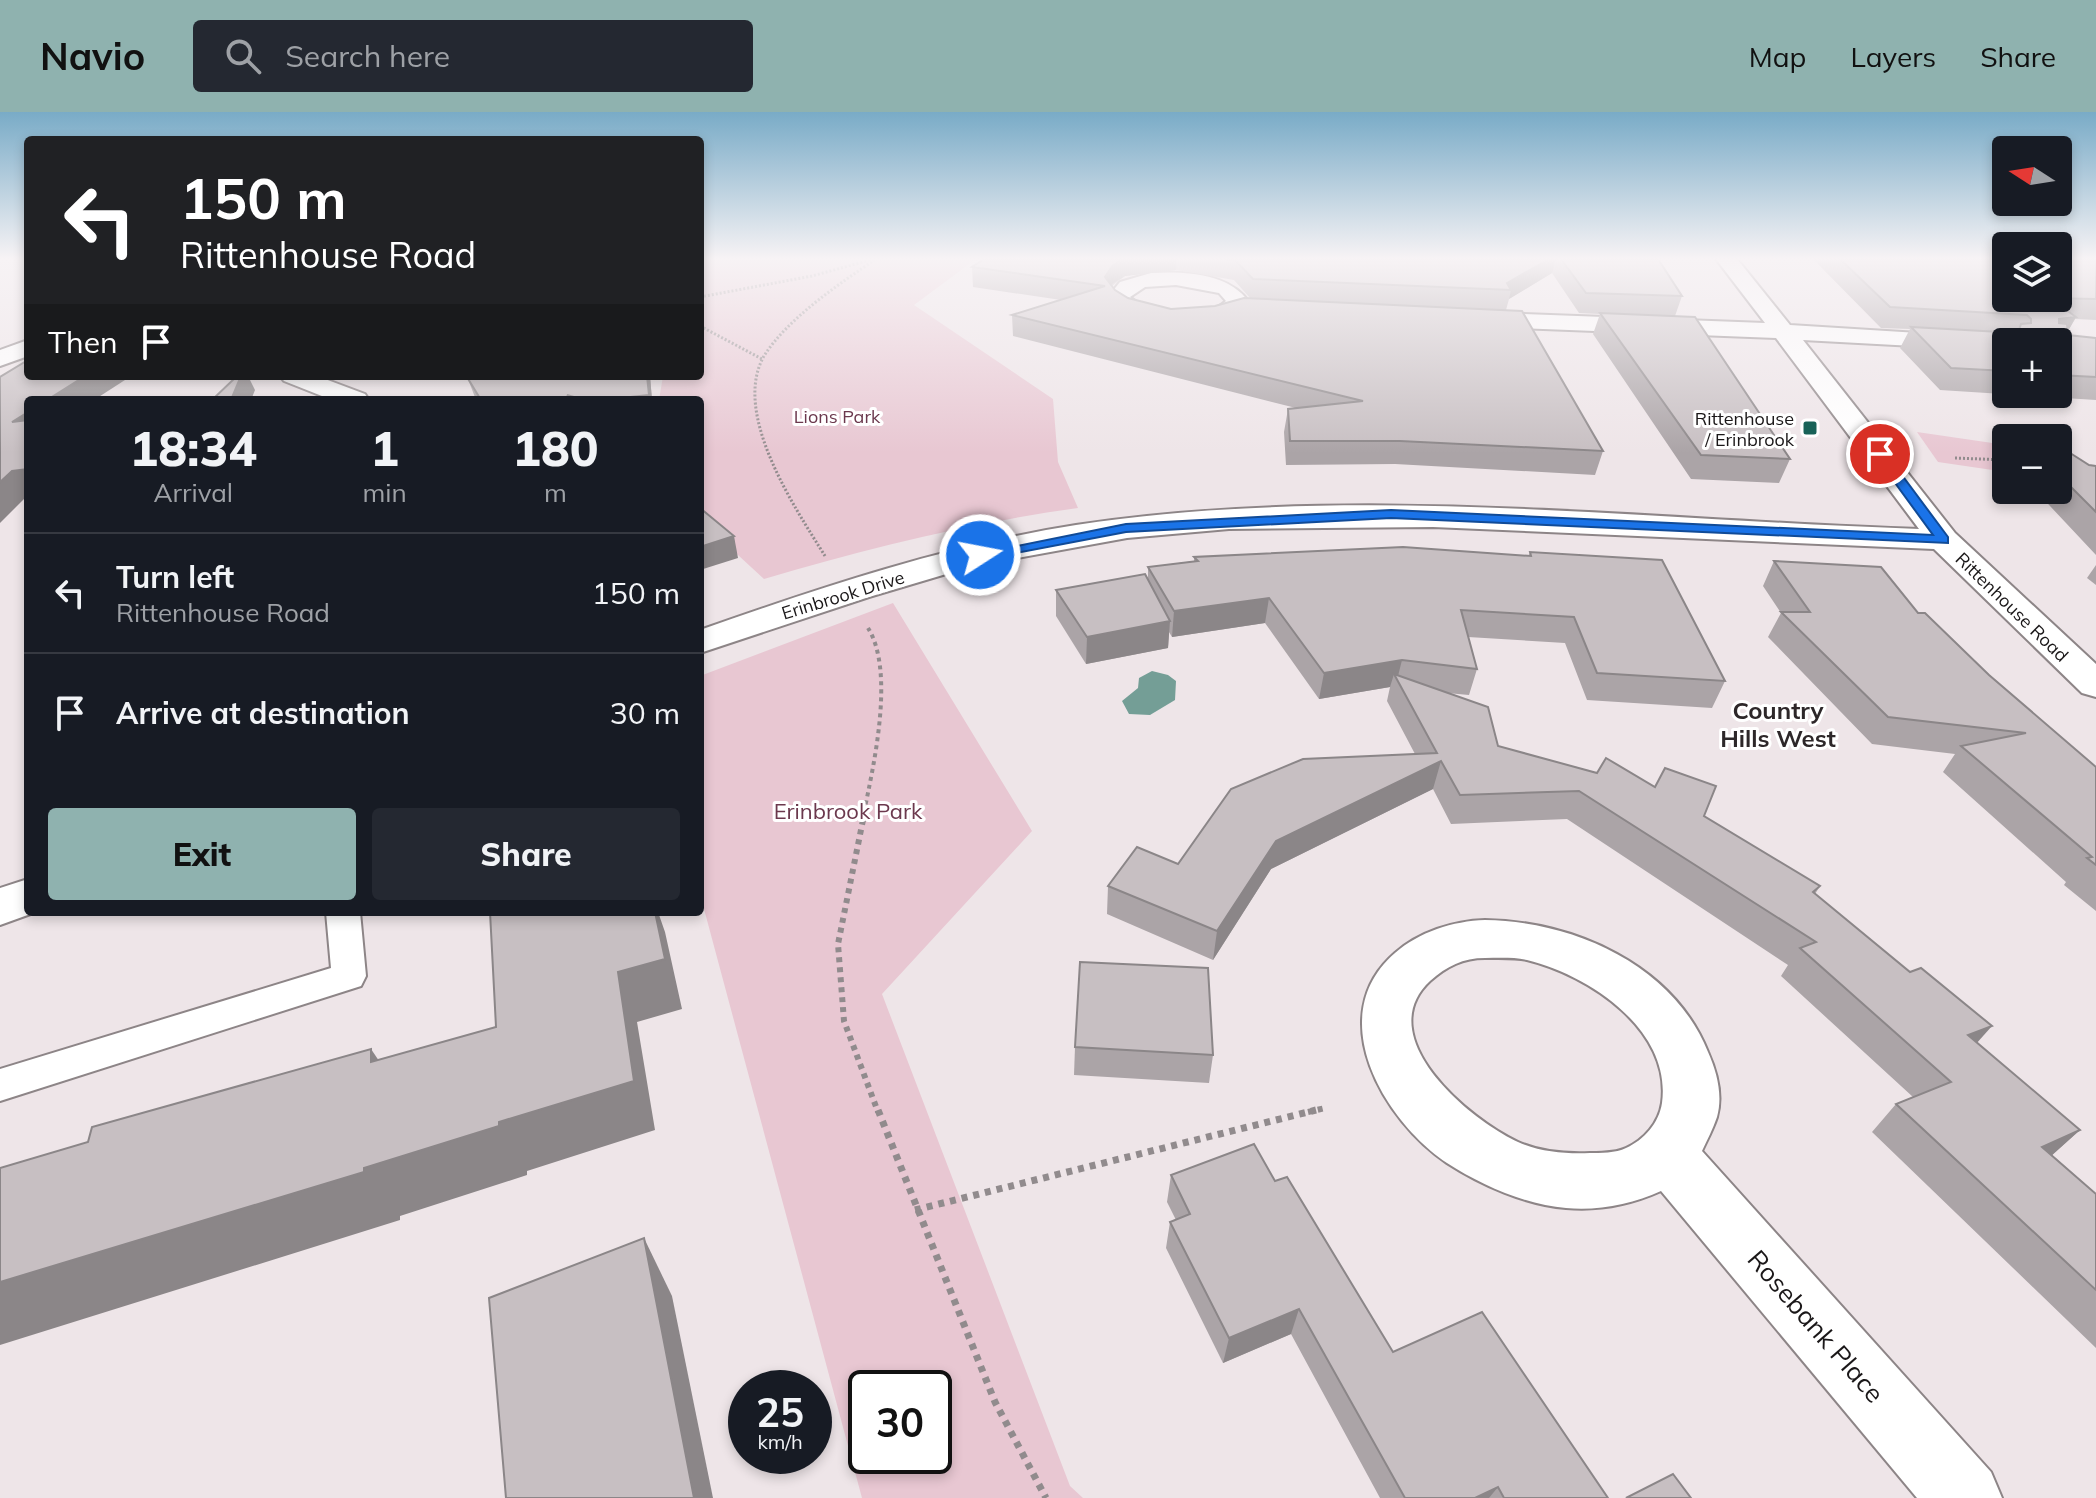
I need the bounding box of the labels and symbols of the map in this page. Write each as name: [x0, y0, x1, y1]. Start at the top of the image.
north arrow: [1992, 136, 2072, 216]
park label: Lions Park: [794, 405, 881, 428]
place label: Rittenhouse / Erinbrook: [1695, 407, 1795, 451]
marker: Rittenhouse / Erinbrook: [1801, 419, 1819, 437]
pin: [1846, 420, 1914, 488]
position arrow: [938, 513, 1022, 597]
street label: Rittenhouse Road: [1951, 547, 2073, 667]
street label: Erinbrook Drive: [779, 565, 907, 625]
district label: Country Hills West: [1720, 695, 1836, 753]
park label: Erinbrook Park: [774, 797, 923, 825]
street label: Rosebank Place: [1741, 1243, 1891, 1409]
speed limit sign: 30: [848, 1370, 952, 1474]

